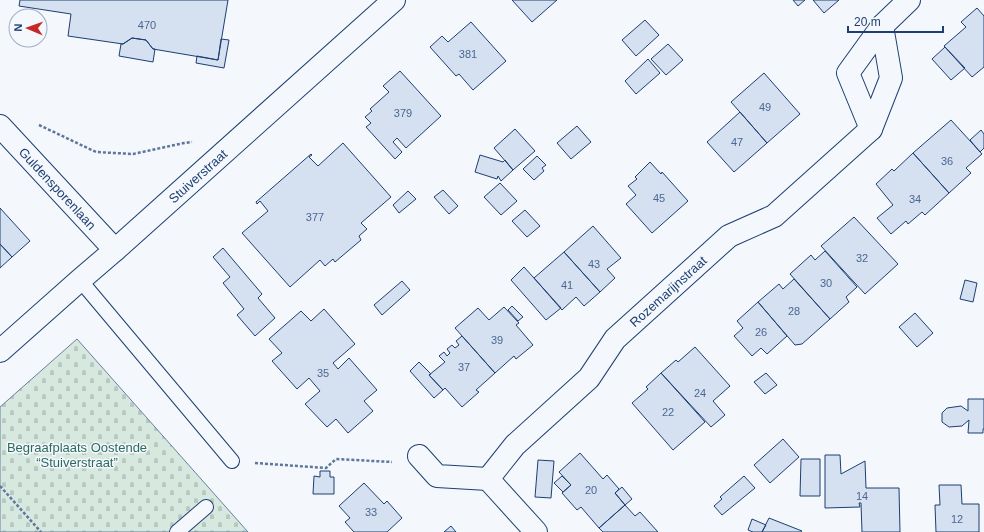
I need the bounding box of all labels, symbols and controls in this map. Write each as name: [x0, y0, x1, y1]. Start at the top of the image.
north arrow: [8, 8, 48, 48]
scale bar: [848, 8, 943, 34]
text: 20 m: [854, 15, 881, 29]
house number: 470: [138, 19, 156, 31]
text: N: [12, 23, 24, 32]
house number: 381: [459, 48, 477, 60]
house number: 49: [759, 101, 771, 113]
house number: 379: [394, 107, 412, 119]
house number: 47: [731, 136, 743, 148]
street label: Guldensporenlaan: [16, 145, 99, 233]
street label: Stuiverstraat: [166, 146, 230, 206]
house number: 36: [941, 155, 953, 167]
house number: 45: [653, 192, 665, 204]
house number: 34: [909, 193, 921, 205]
house number: 377: [306, 211, 324, 223]
house number: 32: [856, 252, 868, 264]
street label: Rozemarijnstraat: [627, 253, 710, 330]
house number: 43: [588, 258, 600, 270]
house number: 30: [820, 277, 832, 289]
house number: 41: [561, 279, 573, 291]
house number: 28: [788, 305, 800, 317]
house number: 26: [755, 326, 767, 338]
house number: 39: [491, 334, 503, 346]
house number: 37: [458, 361, 470, 373]
house number: 35: [317, 367, 329, 379]
house number: 24: [694, 387, 706, 399]
house number: 22: [662, 406, 674, 418]
park label: Begraafplaats Oostende “Stuiverstraat”: [7, 440, 147, 470]
house number: 20: [585, 484, 597, 496]
house number: 14: [856, 490, 868, 502]
house number: 33: [365, 506, 377, 518]
house number: 12: [951, 513, 963, 525]

